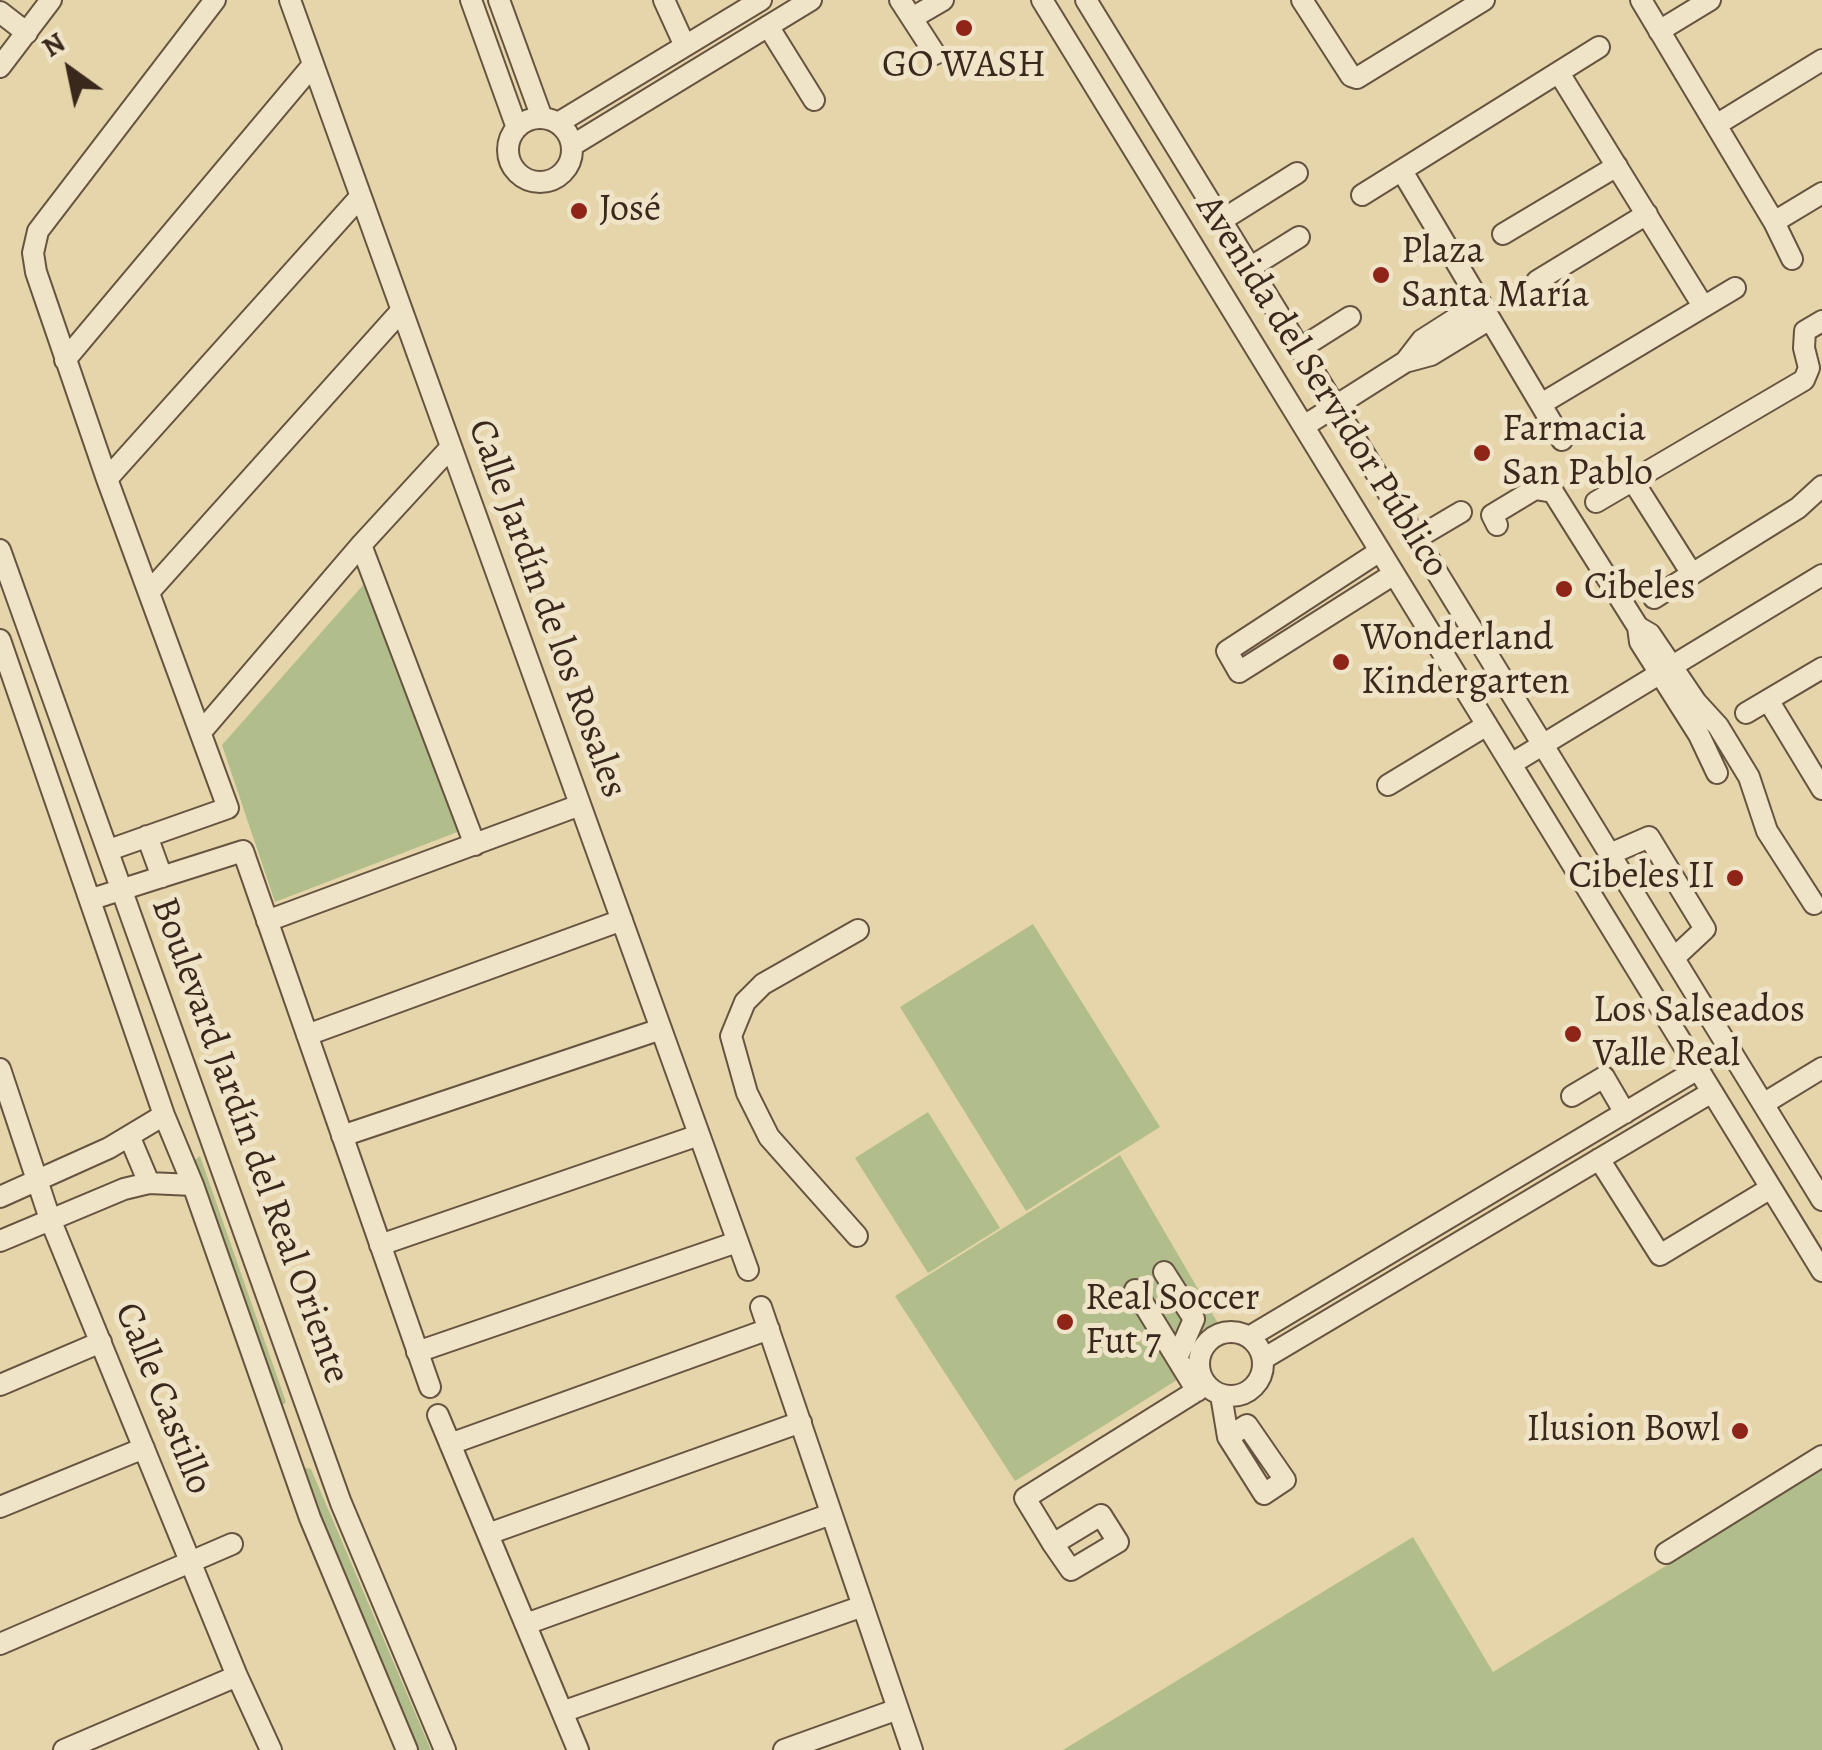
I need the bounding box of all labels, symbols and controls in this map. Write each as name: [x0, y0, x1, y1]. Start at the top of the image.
marker: GO WASH: [953, 17, 975, 39]
north arrow: [20, 20, 120, 120]
text: N: [35, 23, 73, 66]
place label: GO WASH: [882, 44, 1046, 90]
place label: José: [599, 188, 661, 234]
street label: Avenida del Servidor Público: [1185, 188, 1457, 586]
marker: José: [568, 200, 590, 222]
place label: Plaza Santa María: [1401, 230, 1589, 320]
marker: Plaza Santa María: [1370, 264, 1392, 286]
place label: Farmacia San Pablo: [1502, 408, 1653, 498]
street label: Calle Jardín de los Rosales: [456, 414, 636, 804]
marker: Farmacia San Pablo: [1471, 442, 1493, 464]
place label: Cibeles: [1584, 566, 1696, 612]
marker: Cibeles: [1553, 578, 1575, 600]
place label: Wonderland Kindergarten: [1361, 617, 1570, 706]
marker: Wonderland Kindergarten: [1330, 651, 1352, 673]
place label: Cibeles II: [1568, 855, 1715, 901]
marker: Cibeles II: [1724, 867, 1746, 889]
street label: Boulevard Jardín del Real Oriente: [140, 892, 358, 1390]
place label: Los Salseados Valle Real: [1593, 989, 1805, 1078]
marker: Los Salseados Valle Real: [1562, 1023, 1584, 1045]
place label: Real Soccer Fut 7: [1085, 1277, 1260, 1366]
street label: Calle Castillo: [103, 1297, 221, 1501]
marker: Real Soccer Fut 7: [1054, 1311, 1076, 1333]
place label: Ilusion Bowl: [1527, 1408, 1720, 1454]
marker: Ilusion Bowl: [1729, 1420, 1751, 1442]

